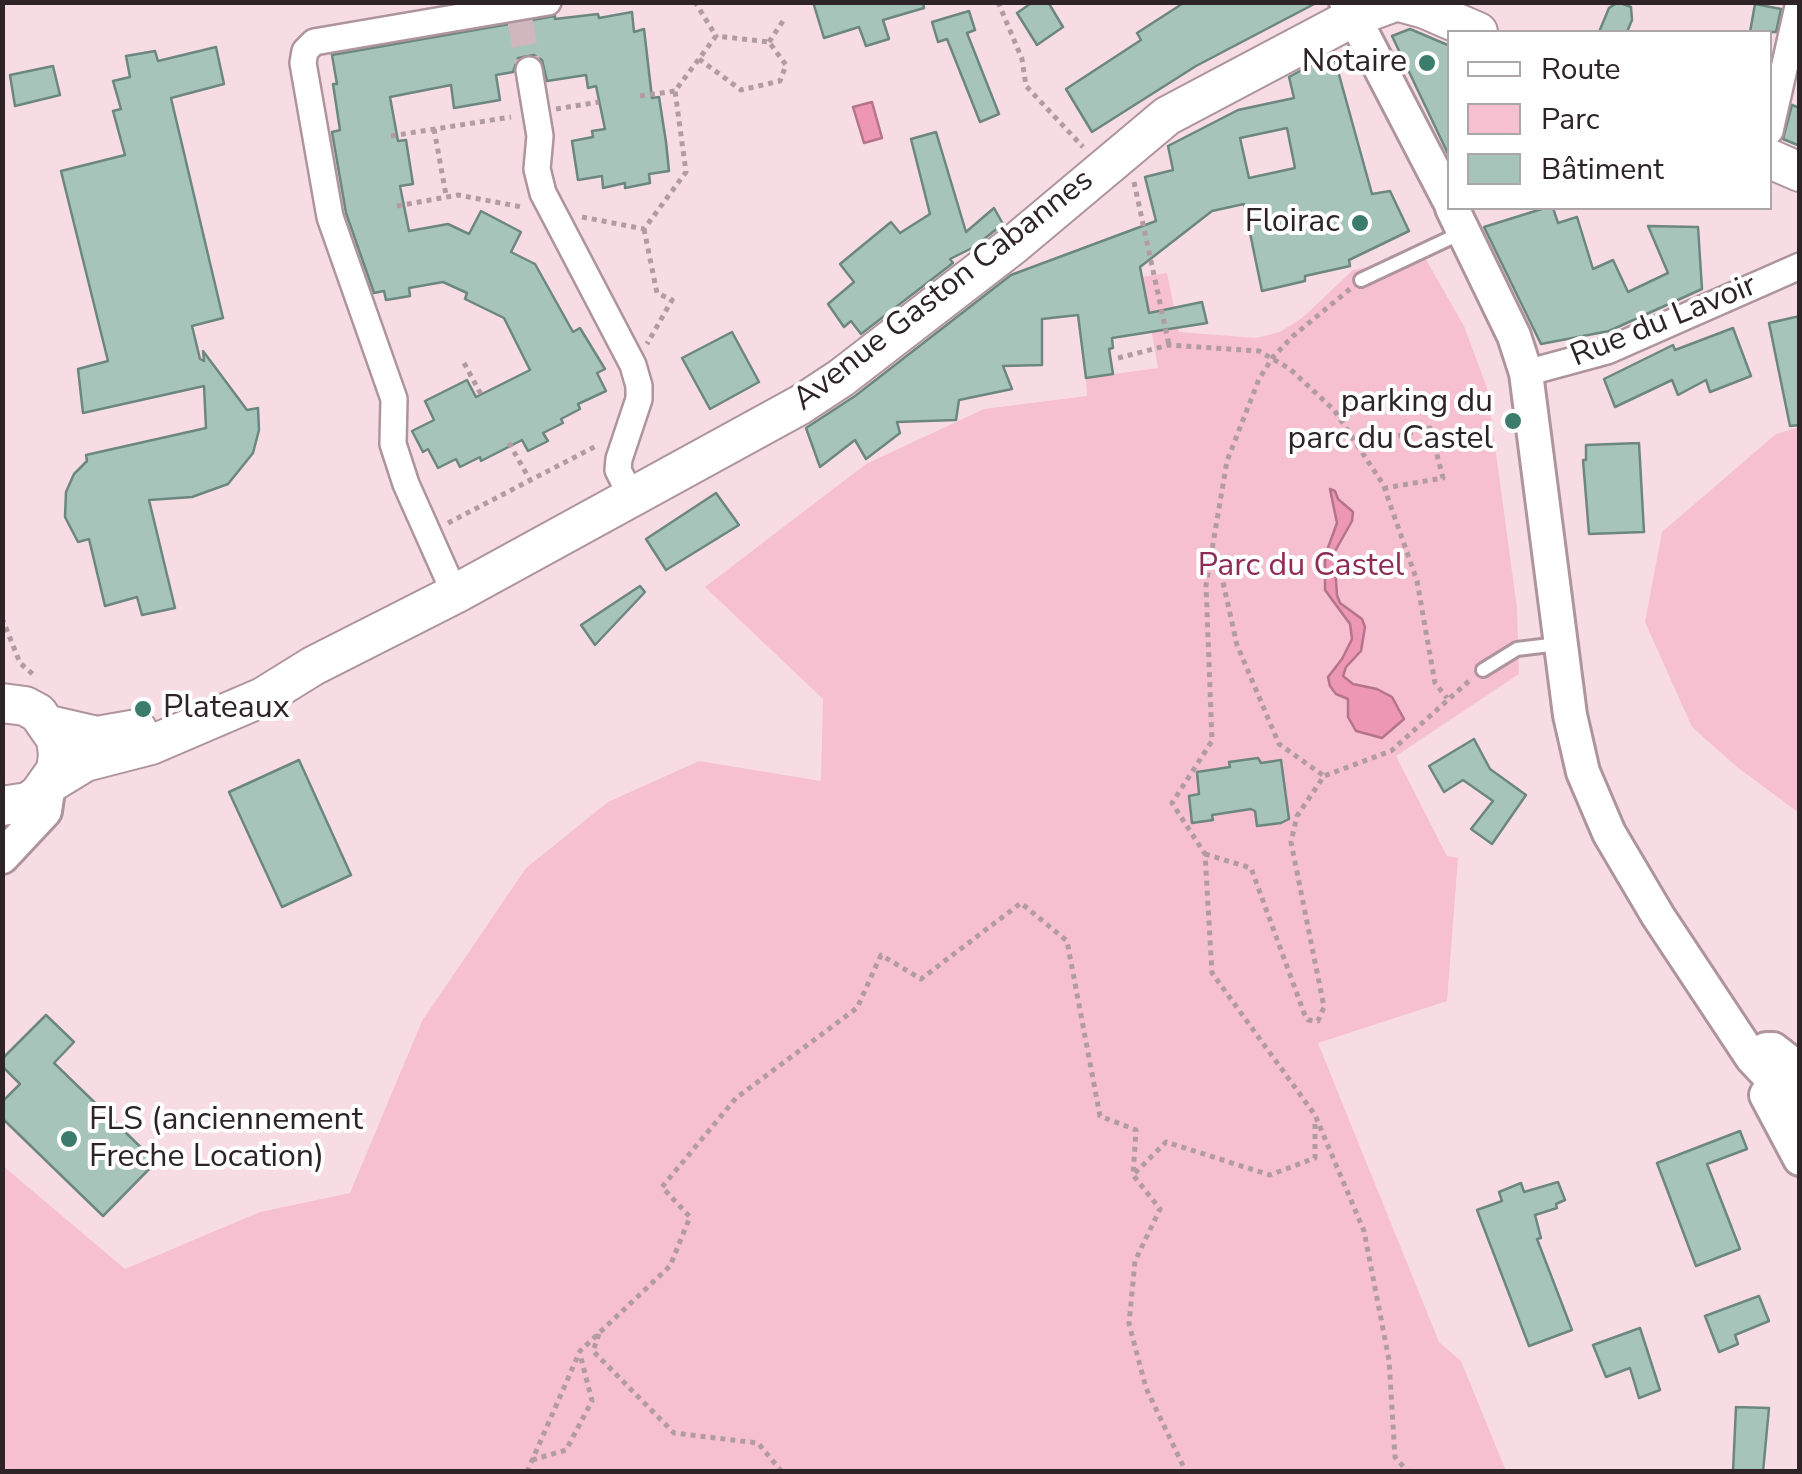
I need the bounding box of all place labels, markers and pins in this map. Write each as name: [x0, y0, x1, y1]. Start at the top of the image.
place label: Notaire: [1302, 44, 1407, 82]
marker: Notaire: [1416, 52, 1438, 74]
place label: Floirac: [1245, 204, 1340, 242]
marker: Floirac: [1349, 212, 1371, 234]
place label: parking du parc du Castel: [1288, 384, 1493, 459]
marker: parking du parc du Castel: [1502, 410, 1524, 432]
place label: Plateaux: [163, 690, 289, 728]
marker: Plateaux: [132, 698, 154, 720]
place label: FLS (anciennement Freche Location): [89, 1102, 363, 1177]
marker: FLS (anciennement Freche Location): [58, 1128, 80, 1150]

